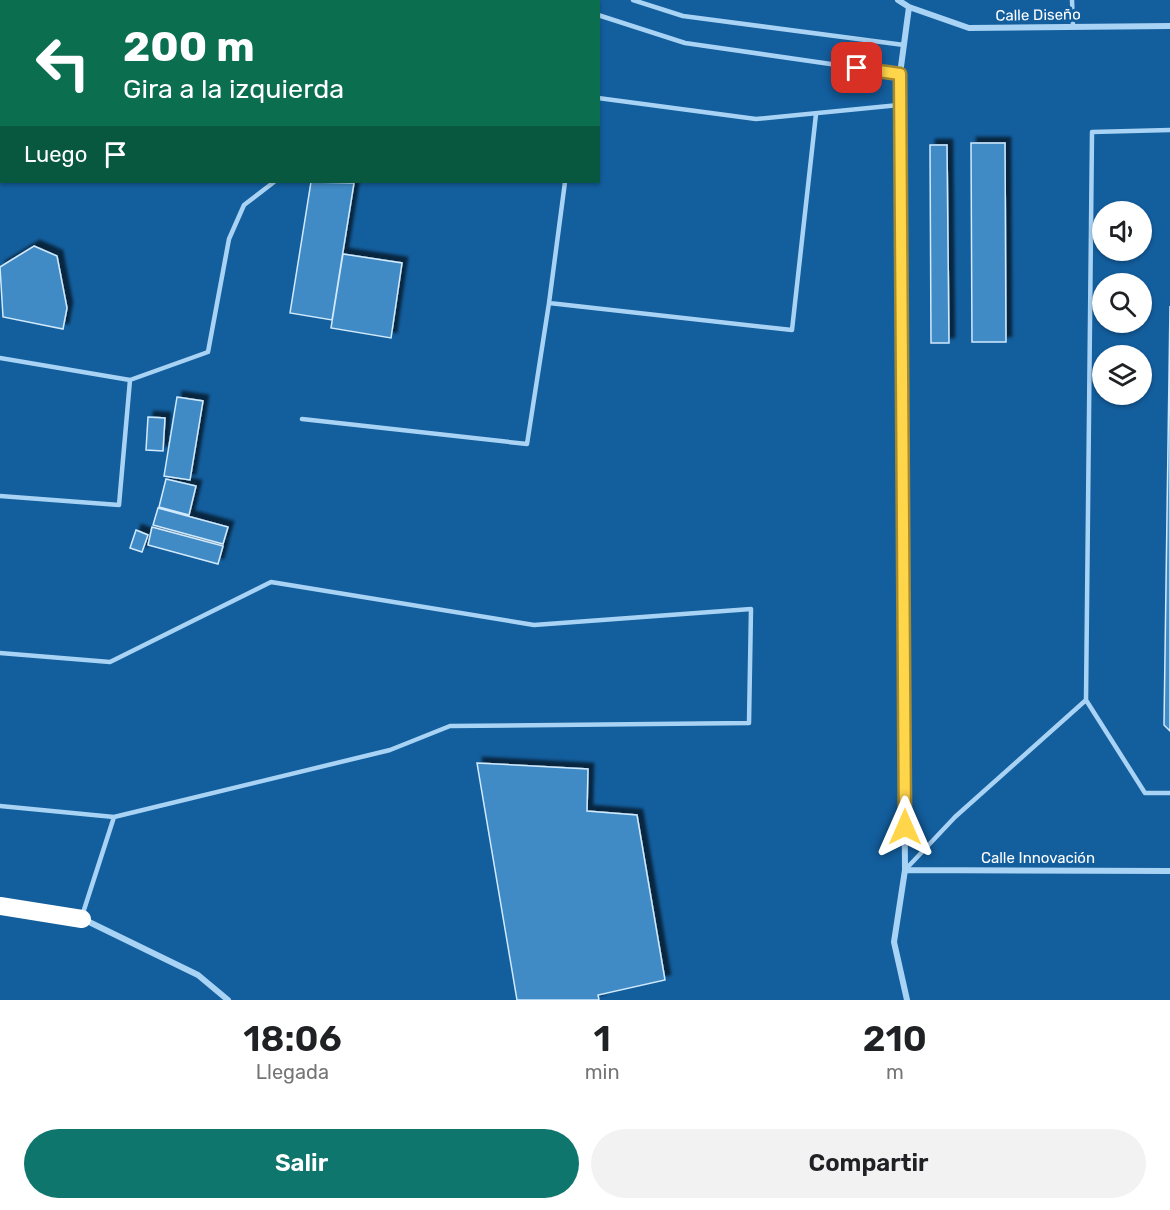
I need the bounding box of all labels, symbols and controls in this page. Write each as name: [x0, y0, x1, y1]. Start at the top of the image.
street label: Calle Diseño: [995, 5, 1081, 25]
text: 200 m: [123, 22, 255, 72]
icon: left: [24, 24, 102, 102]
pin: [831, 42, 882, 93]
icon: arrive: [840, 51, 873, 84]
text: Gira a la izquierda: [123, 73, 344, 105]
icon: arrive: [99, 138, 132, 171]
text: Luego: [24, 141, 87, 168]
map controls: [1092, 201, 1152, 405]
button: sound: [1092, 201, 1152, 261]
button: search: [1092, 273, 1152, 333]
button: layers: [1092, 345, 1152, 405]
position arrow: [873, 795, 937, 859]
street label: Calle Innovación: [981, 849, 1095, 867]
text: 18:06: [243, 1017, 342, 1060]
text: 1: [594, 1017, 611, 1060]
text: 210: [863, 1017, 927, 1060]
text: Llegada: [256, 1060, 329, 1084]
text: min: [585, 1060, 620, 1084]
text: m: [886, 1060, 904, 1084]
button: Salir: [24, 1129, 579, 1198]
button: Compartir: [591, 1129, 1146, 1198]

